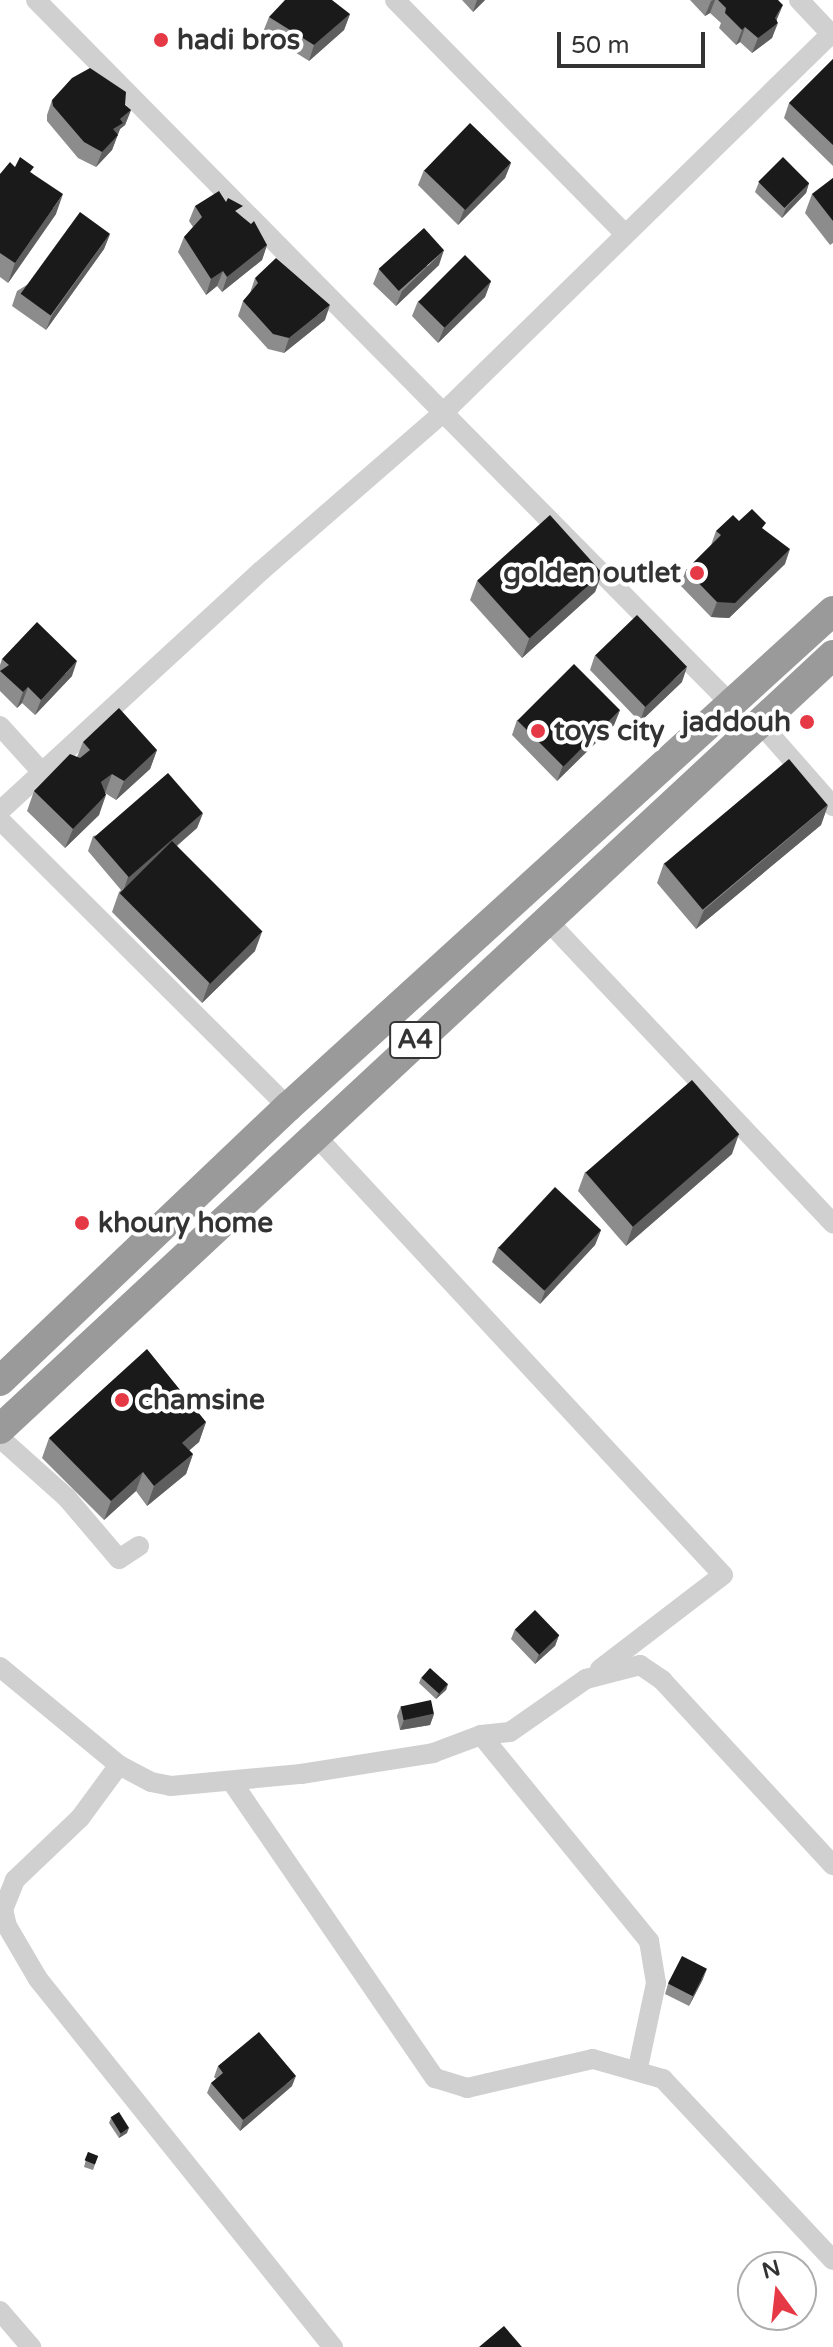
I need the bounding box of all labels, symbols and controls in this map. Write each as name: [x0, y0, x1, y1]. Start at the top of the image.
scale bar: [561, 16, 709, 66]
place label: hadi bros: [177, 23, 300, 57]
marker: hadi bros: [152, 31, 170, 49]
text: 50 m: [571, 31, 629, 60]
place label: golden outlet: [503, 556, 681, 590]
marker: golden outlet: [688, 564, 706, 582]
place label: jaddouh: [682, 705, 791, 739]
marker: jaddouh: [798, 713, 816, 731]
place label: toys city: [554, 714, 665, 748]
marker: toys city: [529, 722, 547, 740]
road number: A4: [389, 1018, 441, 1062]
place label: khoury home: [98, 1206, 273, 1240]
marker: khoury home: [73, 1214, 91, 1232]
place label: chamsine: [138, 1383, 265, 1417]
marker: chamsine: [113, 1391, 131, 1409]
north arrow: [737, 2251, 817, 2331]
text: N: [759, 2255, 783, 2285]

